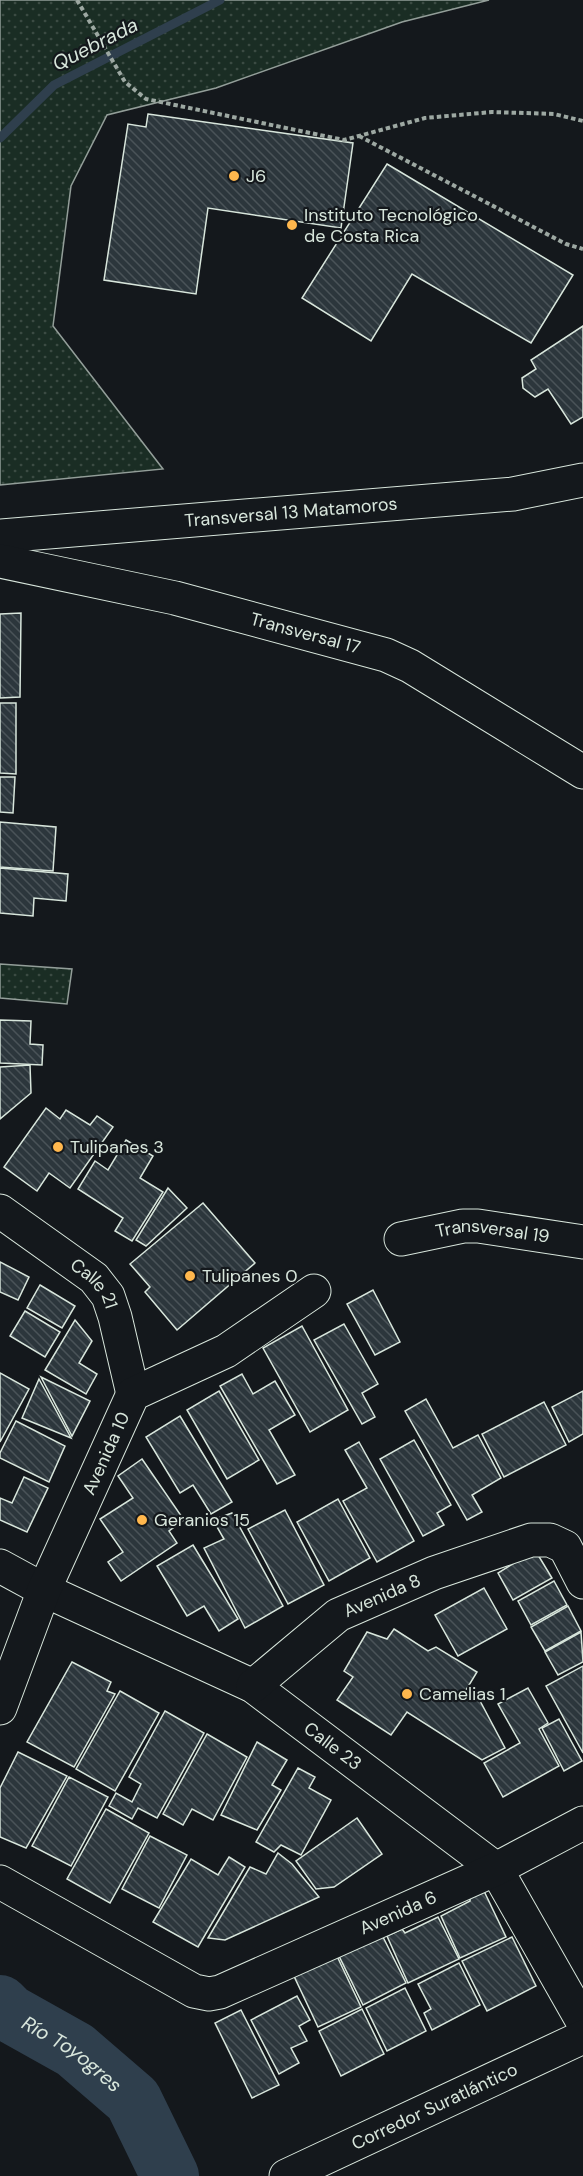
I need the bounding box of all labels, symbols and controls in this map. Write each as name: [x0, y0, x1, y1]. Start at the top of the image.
water label: Quebrada: [48, 11, 142, 77]
place label: J6: [246, 164, 266, 188]
marker: J6: [227, 169, 241, 183]
place label: Instituto Tecnológico de Costa Rica: [304, 203, 478, 248]
marker: Instituto Tecnológico de Costa Rica: [285, 218, 299, 232]
street label: Transversal 13 Matamoros: [184, 492, 398, 533]
street label: Transversal 17: [248, 607, 363, 660]
place label: Tulipanes 3: [70, 1135, 164, 1159]
marker: Tulipanes 3: [51, 1140, 65, 1154]
street label: Transversal 19: [433, 1214, 551, 1249]
street label: Calle 21: [66, 1253, 123, 1312]
place label: Tulipanes 0: [202, 1264, 298, 1288]
marker: Tulipanes 0: [183, 1269, 197, 1283]
street label: Avenida 10: [77, 1408, 135, 1499]
place label: Geranios 15: [154, 1508, 250, 1532]
marker: Geranios 15: [135, 1513, 149, 1527]
street label: Avenida 8: [340, 1568, 425, 1623]
place label: Camelias 1: [419, 1682, 506, 1706]
marker: Camelias 1: [400, 1687, 414, 1701]
street label: Calle 23: [299, 1716, 367, 1776]
street label: Avenida 6: [356, 1885, 441, 1940]
water label: Río Toyogres: [17, 2010, 128, 2098]
street label: Corredor Suratlántico: [348, 2057, 522, 2156]

